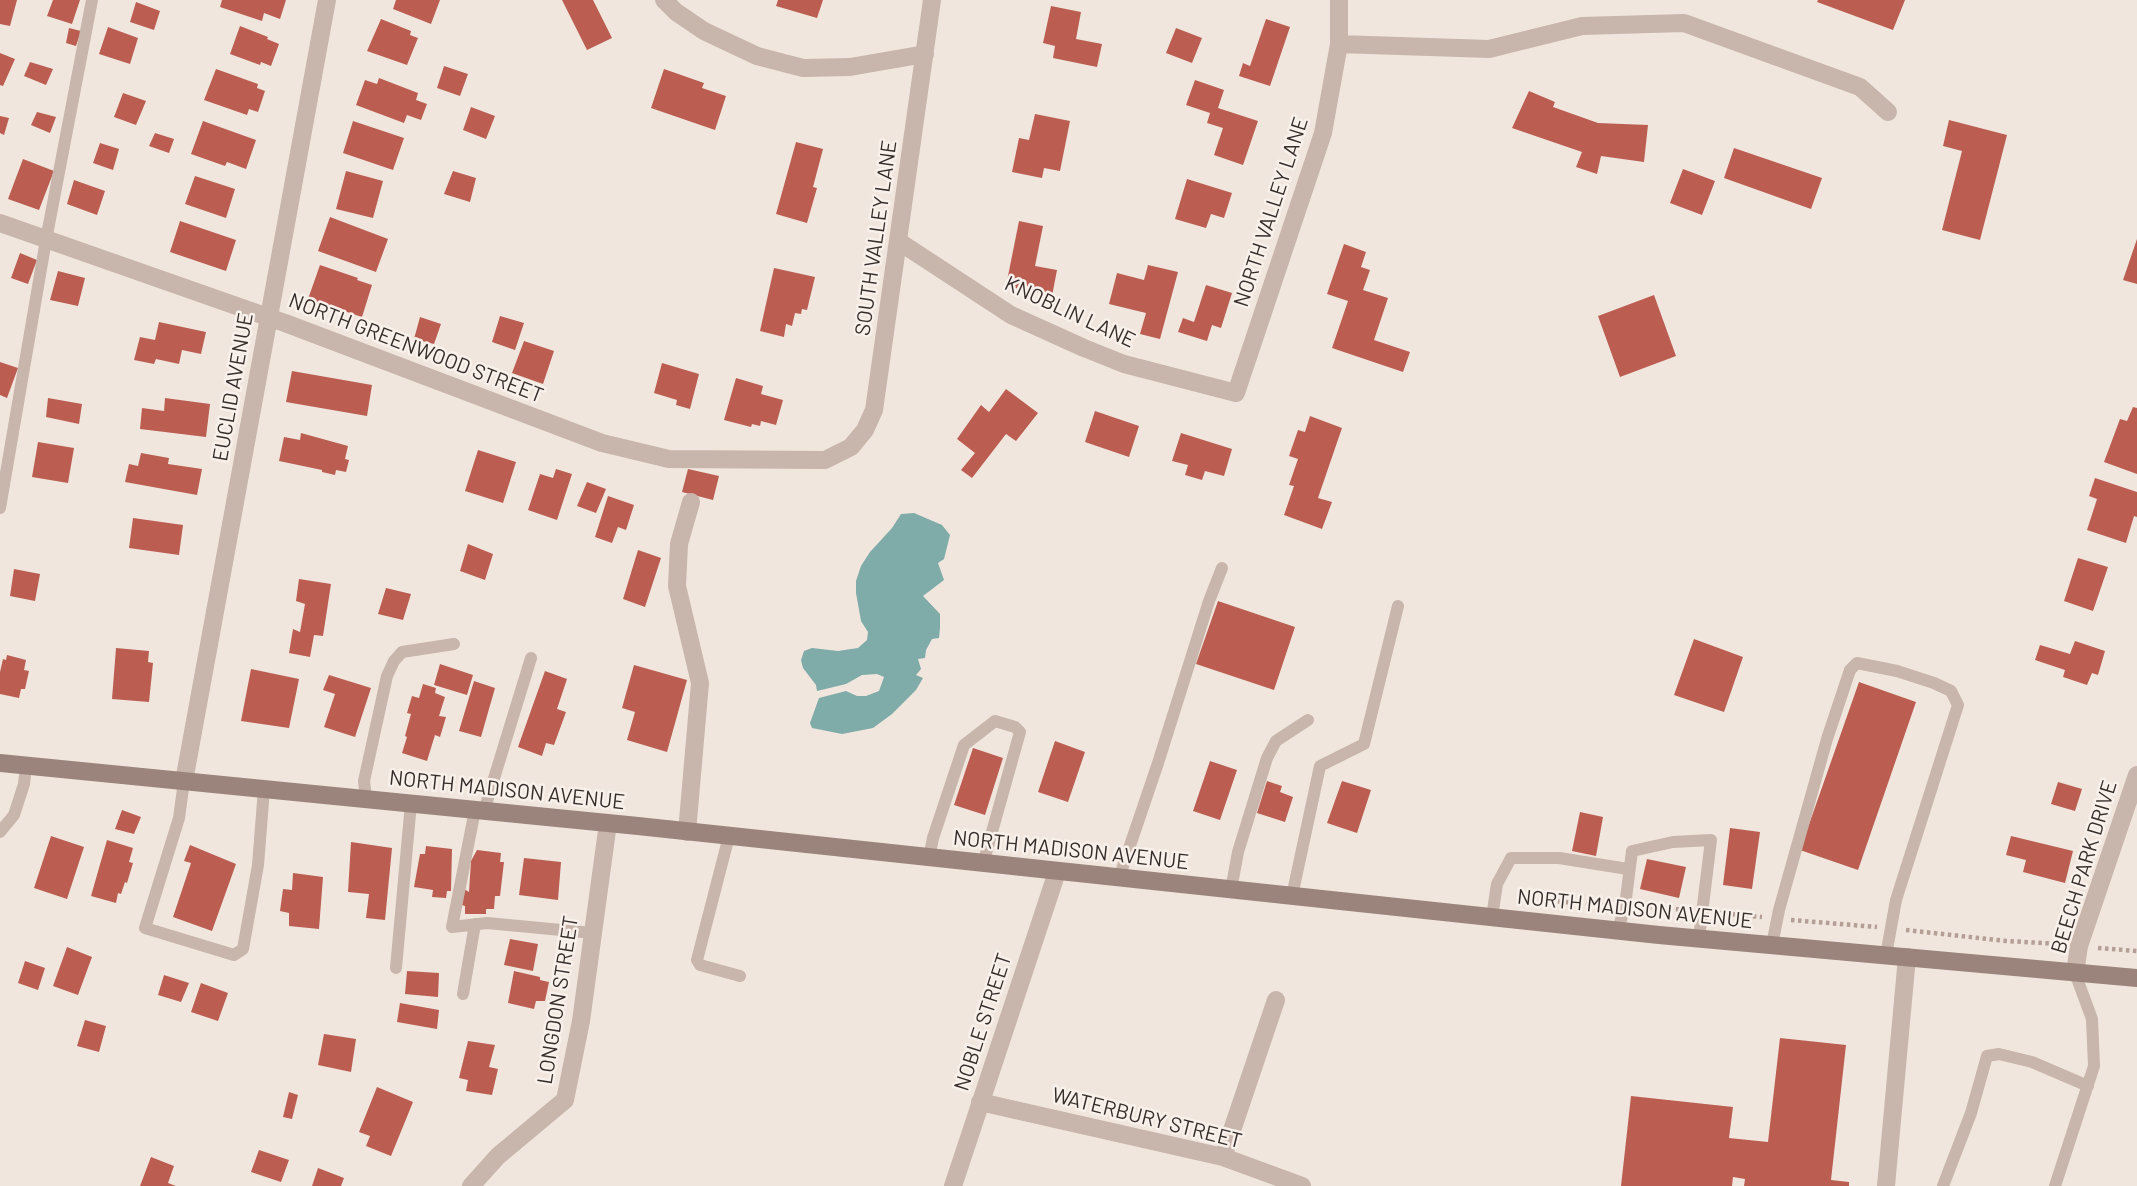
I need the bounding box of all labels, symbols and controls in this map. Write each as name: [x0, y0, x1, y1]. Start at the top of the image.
street label: NORTH VALLEY LANE: [1228, 114, 1314, 310]
street label: SOUTH VALLEY LANE: [850, 139, 902, 337]
street label: KNOBLIN LANE: [1001, 271, 1139, 353]
street label: NORTH GREENWOOD STREET: [285, 288, 547, 408]
street label: EUCLID AVENUE: [208, 311, 258, 463]
street label: NORTH MADISON AVENUE: [388, 765, 626, 815]
street label: BEECH PARK DRIVE: [2046, 777, 2122, 957]
street label: NORTH MADISON AVENUE: [952, 825, 1190, 875]
street label: NORTH MADISON AVENUE: [1516, 884, 1754, 934]
street label: LONGDON STREET: [532, 914, 584, 1086]
street label: NOBLE STREET: [949, 950, 1017, 1094]
street label: WATERBURY STREET: [1049, 1082, 1245, 1154]

